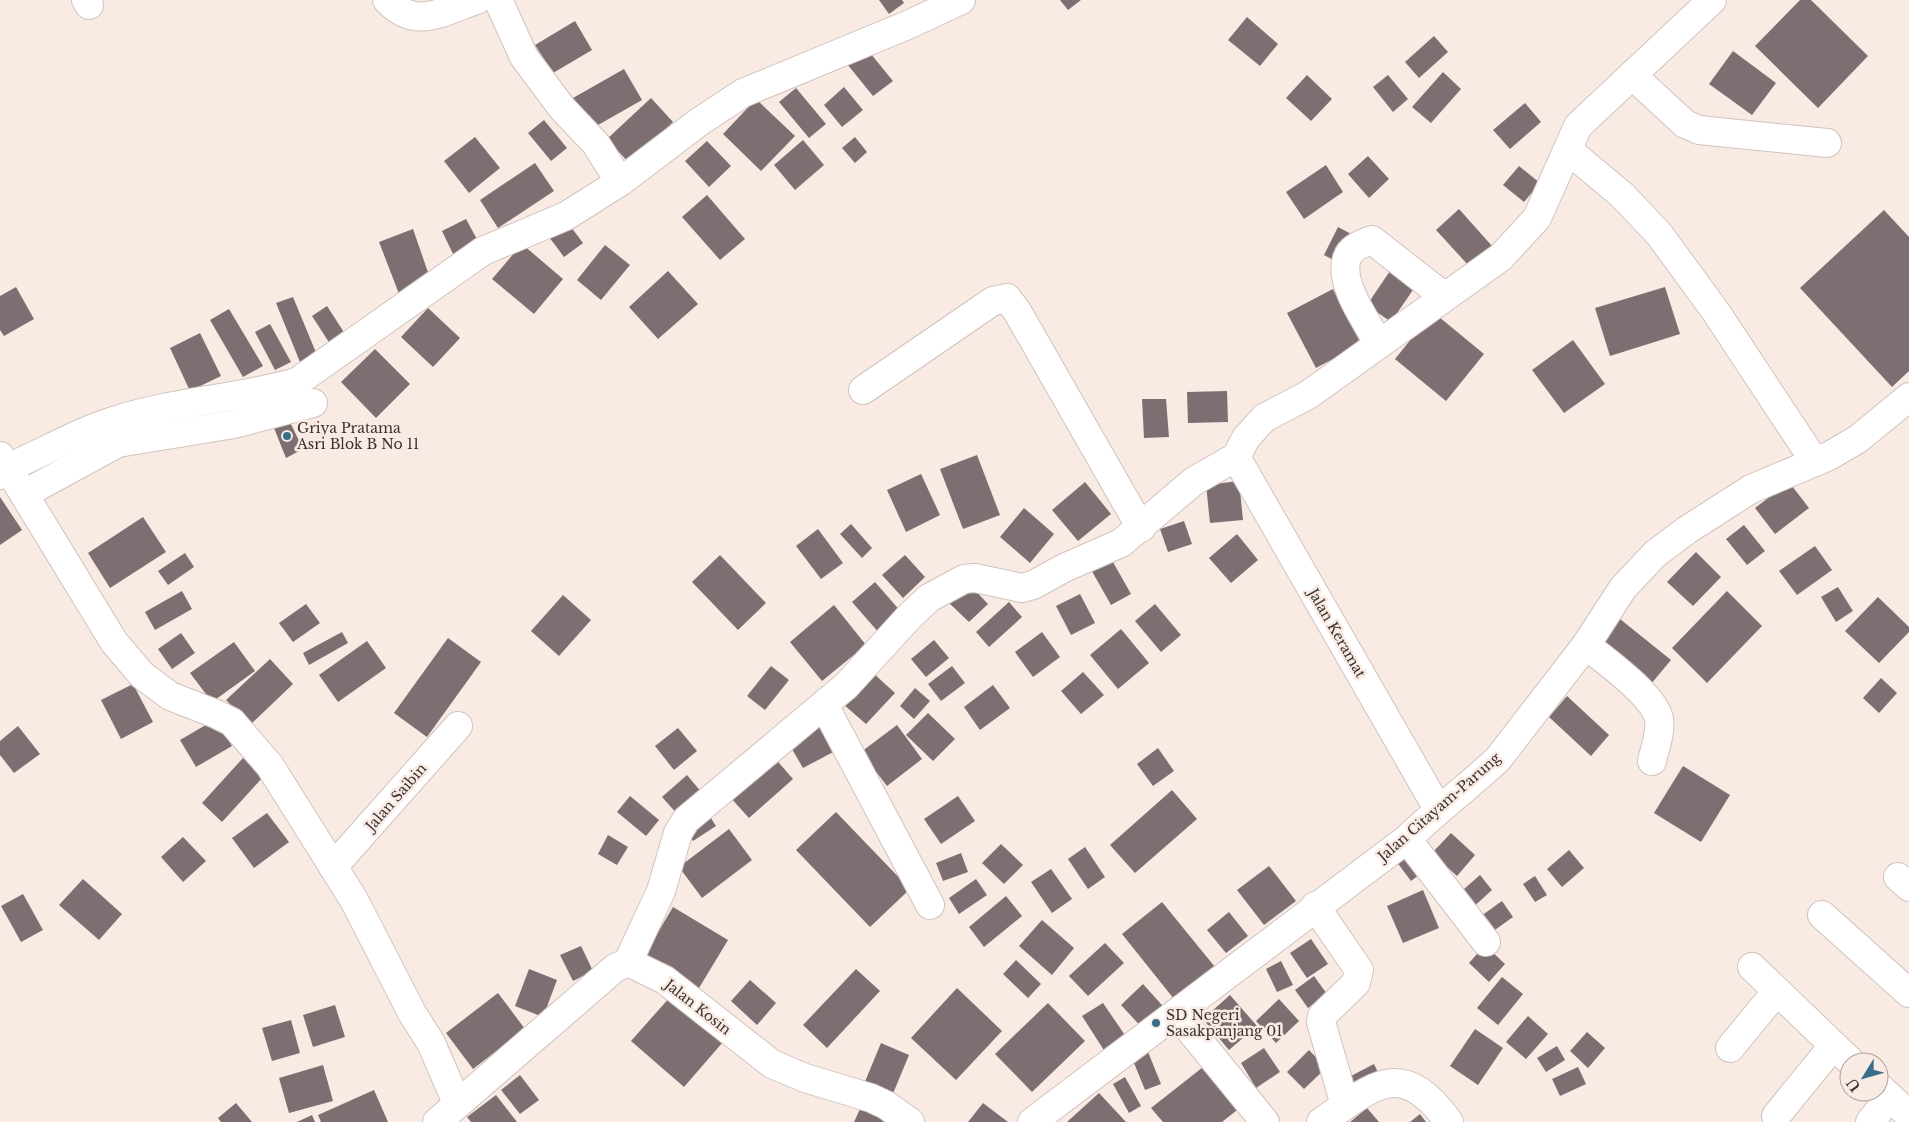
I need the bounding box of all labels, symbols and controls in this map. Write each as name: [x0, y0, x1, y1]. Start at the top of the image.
place label: Griya Pratama Asri Blok B No 11: [296, 419, 419, 453]
marker: Griya Pratama Asri Blok B No 11: [281, 430, 293, 442]
street label: Jalan Keramat: [1303, 584, 1370, 681]
street label: Jalan Citayam-Parung: [1372, 748, 1505, 867]
street label: Jalan Saibin: [360, 759, 431, 836]
street label: Jalan Kosin: [660, 974, 735, 1039]
place label: SD Negeri Sasakpanjang 01: [1166, 1006, 1283, 1040]
marker: SD Negeri Sasakpanjang 01: [1150, 1017, 1162, 1029]
north arrow: [1839, 1052, 1889, 1102]
text: U: [1842, 1074, 1865, 1095]

